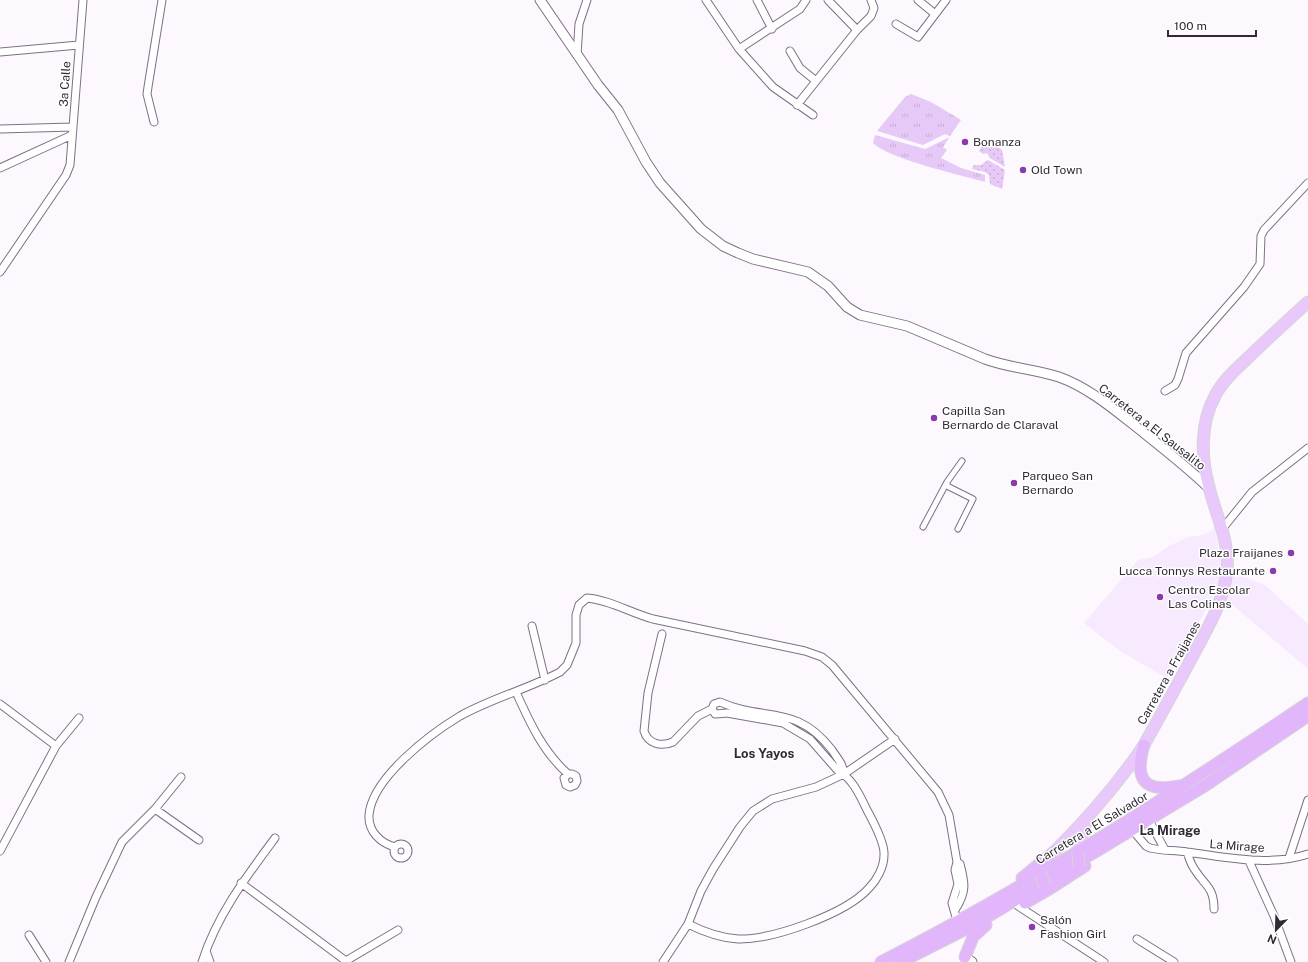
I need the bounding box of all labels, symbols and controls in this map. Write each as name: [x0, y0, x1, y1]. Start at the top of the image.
scale bar: [1168, 12, 1256, 38]
text: 100 m: [1174, 19, 1207, 33]
street label: 3a Calle: [56, 61, 74, 107]
place label: Bonanza: [973, 135, 1021, 149]
marker: Bonanza: [960, 137, 970, 147]
place label: Old Town: [1031, 163, 1082, 177]
marker: Old Town: [1018, 165, 1028, 175]
street label: Carretera a El Sausalito: [1096, 381, 1208, 473]
place label: Capilla San Bernardo de Claraval: [942, 404, 1059, 432]
marker: Capilla San Bernardo de Claraval: [929, 413, 939, 423]
place label: Parqueo San Bernardo: [1022, 469, 1093, 497]
marker: Parqueo San Bernardo: [1009, 478, 1019, 488]
place label: Plaza Fraijanes: [1199, 546, 1283, 560]
marker: Plaza Fraijanes: [1286, 548, 1296, 558]
place label: Lucca Tonnys Restaurante: [1119, 564, 1265, 578]
marker: Lucca Tonnys Restaurante: [1268, 566, 1278, 576]
place label: Centro Escolar Las Colinas: [1168, 583, 1250, 611]
marker: Centro Escolar Las Colinas: [1155, 592, 1165, 602]
street label: Carretera a Fraijanes: [1135, 619, 1203, 727]
district label: Los Yayos: [734, 746, 795, 761]
street label: Carretera a El Salvador: [1033, 789, 1151, 867]
district label: La Mirage: [1139, 823, 1201, 838]
street label: La Mirage: [1209, 837, 1265, 855]
north arrow: [1256, 910, 1296, 950]
place label: Salón Fashion Girl: [1040, 913, 1107, 941]
marker: Salón Fashion Girl: [1027, 922, 1037, 932]
text: N: [1266, 932, 1278, 946]

